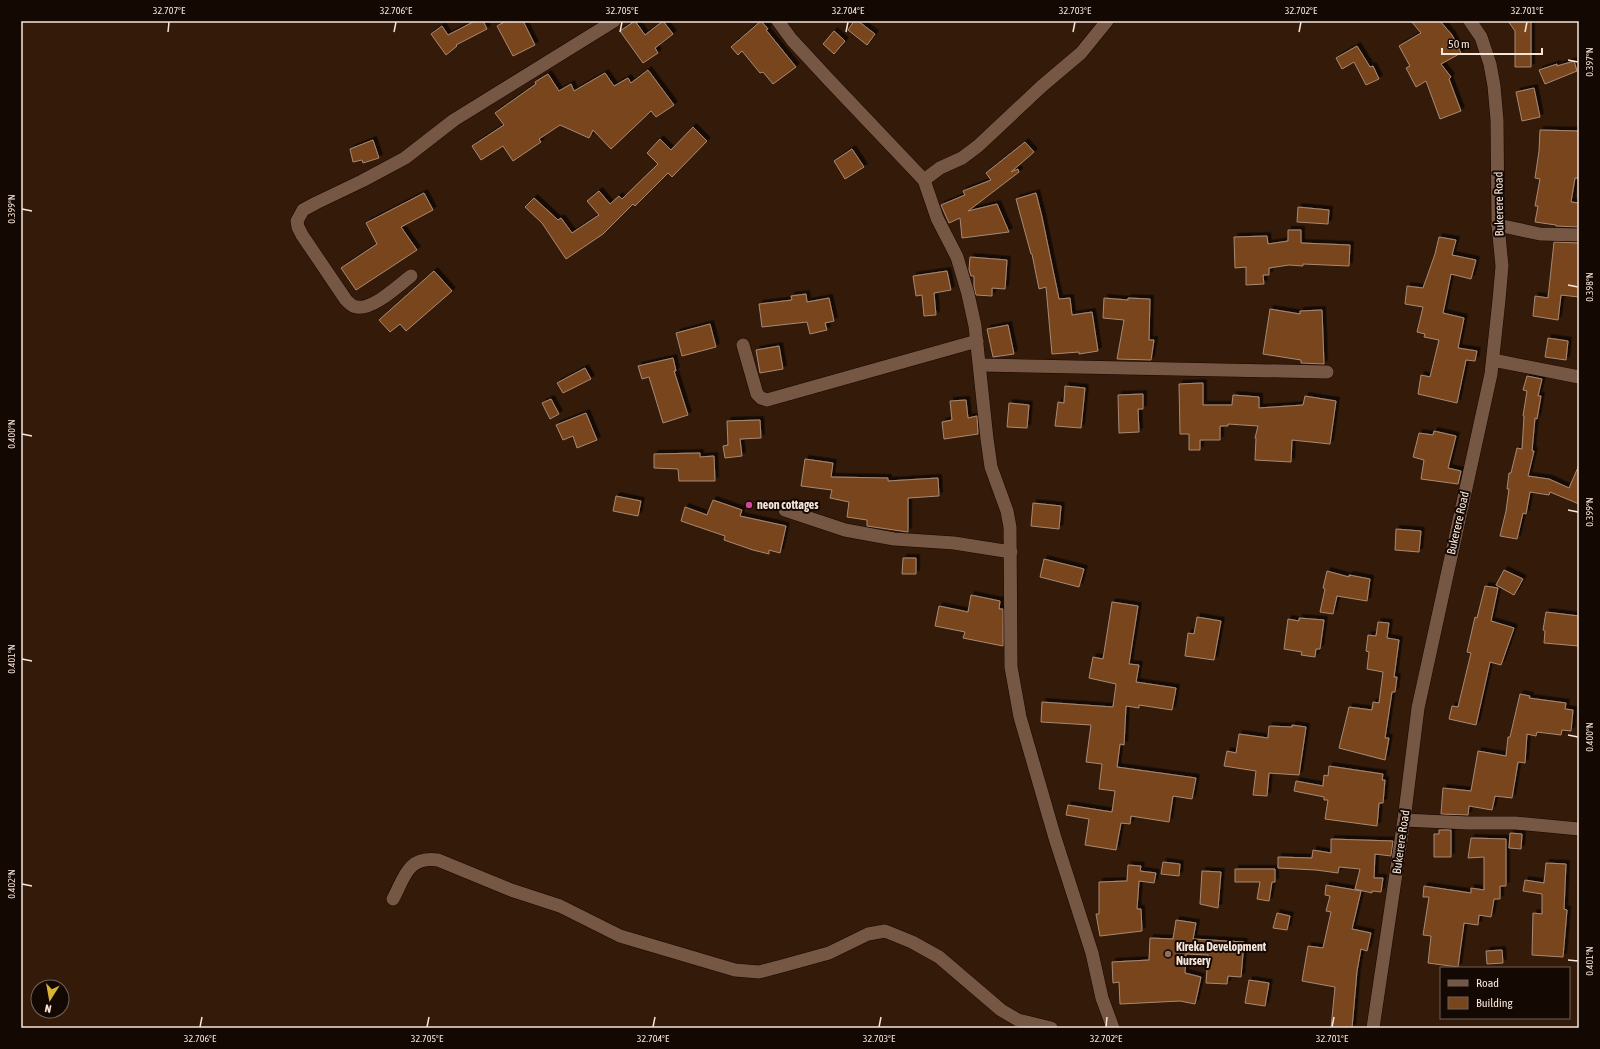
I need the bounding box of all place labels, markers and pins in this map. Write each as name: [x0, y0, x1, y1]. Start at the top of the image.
place label: neon cottages: [757, 498, 819, 512]
marker: neon cottages: [744, 500, 754, 510]
place label: Kireka Development Nursery: [1176, 940, 1267, 968]
marker: Kireka Development Nursery: [1163, 949, 1173, 959]

